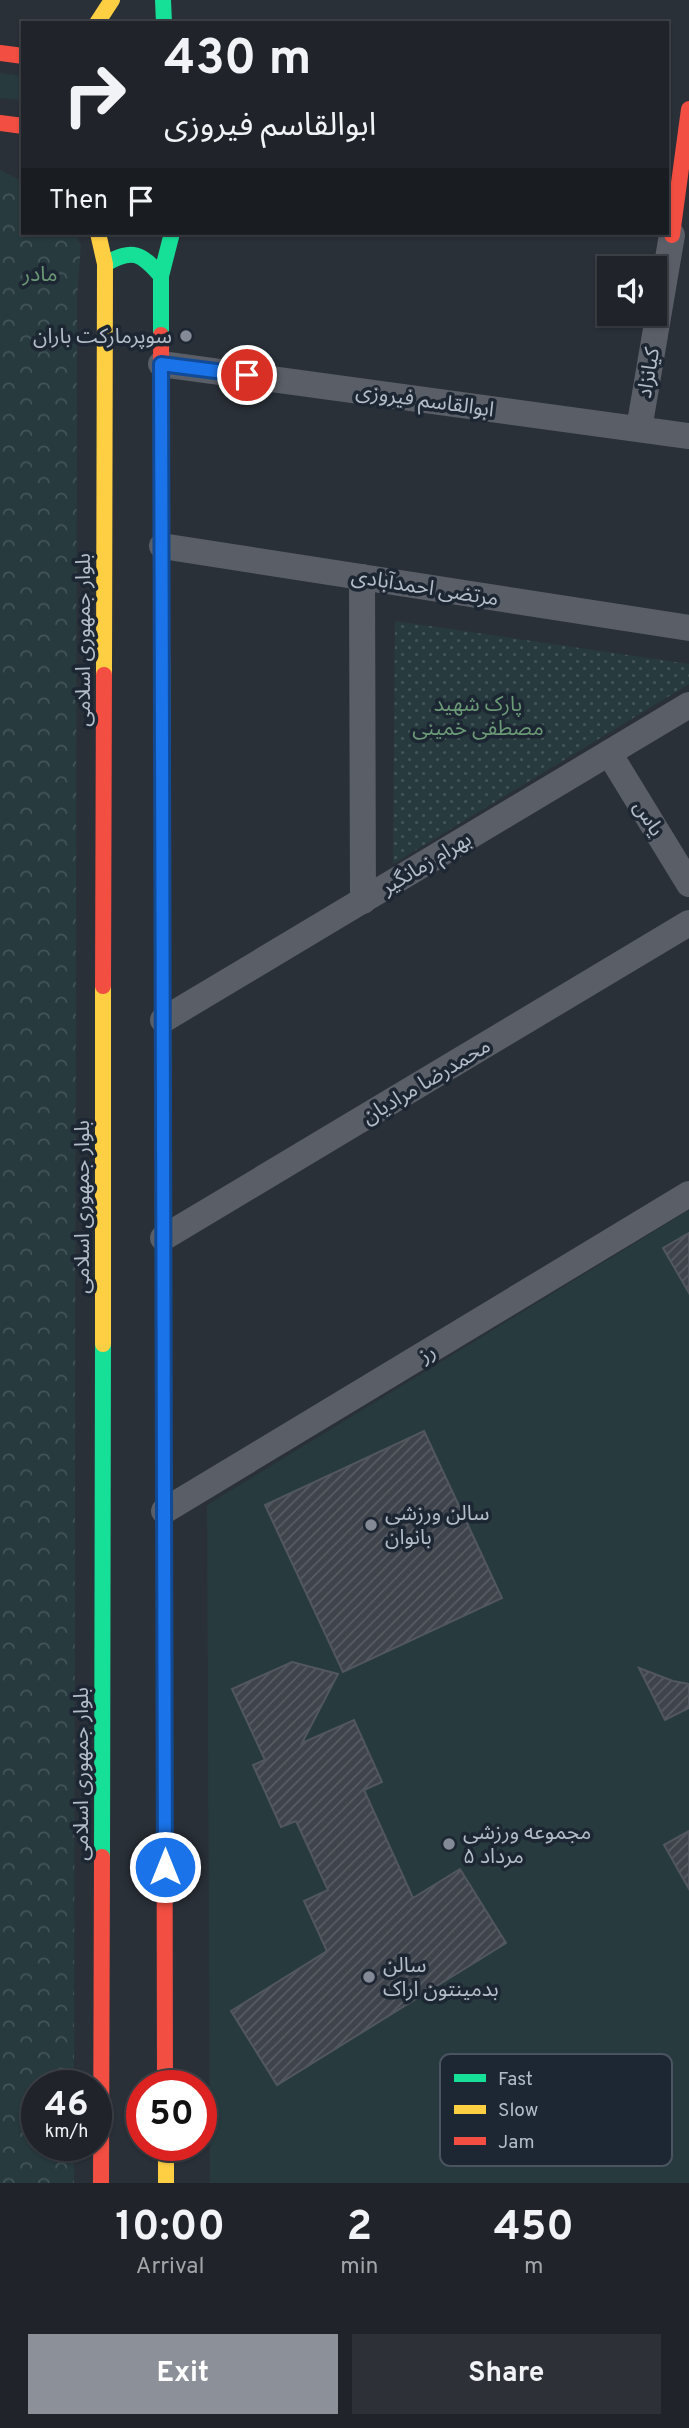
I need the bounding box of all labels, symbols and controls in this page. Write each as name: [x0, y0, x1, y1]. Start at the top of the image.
text: 430 m: [164, 30, 312, 92]
icon: right: [49, 49, 140, 140]
text: ابوالقاسم فیروزی: [164, 107, 376, 147]
icon: arrive: [122, 182, 160, 220]
text: Then: [49, 185, 108, 218]
map controls: [597, 256, 667, 326]
button: sound: [597, 256, 667, 326]
park label: مادر: [22, 262, 57, 289]
place label: سوپرمارکت باران: [33, 324, 172, 351]
marker: سوپرمارکت باران: [178, 328, 194, 344]
pin: [217, 345, 277, 405]
street label: کیانزاد: [632, 345, 667, 401]
icon: arrive: [228, 356, 266, 394]
street label: ابوالقاسم فیروزی: [354, 378, 496, 425]
street label: بلوار جمهوری اسلامی: [71, 553, 98, 727]
street label: مرتضی احمدآبادی: [349, 564, 500, 613]
park label: پارک شهید مصطفی خمینی: [412, 692, 544, 743]
street label: یاس: [626, 796, 669, 842]
street label: بهرام زمانگیر: [376, 827, 477, 903]
street label: محمدرضا مرادیان: [358, 1033, 496, 1131]
street label: بلوار جمهوری اسلامی: [70, 1120, 97, 1294]
street label: رز: [413, 1339, 441, 1370]
place label: سالن ورزشی بانوان: [385, 1501, 489, 1552]
marker: سالن ورزشی بانوان: [363, 1517, 379, 1533]
street label: بلوار جمهوری اسلامی: [69, 1687, 96, 1861]
place label: مجموعه ورزشی ۵ مرداد: [463, 1820, 591, 1871]
position arrow: [128, 1830, 202, 1904]
marker: مجموعه ورزشی ۵ مرداد: [441, 1836, 457, 1852]
place label: سالن بدمینتون اراک: [383, 1953, 499, 2004]
marker: سالن بدمینتون اراک: [361, 1969, 377, 1985]
legend: [440, 2054, 672, 2166]
text: Fast: [498, 2068, 533, 2092]
speed limit sign: 50: [126, 2070, 217, 2161]
text: 46: [45, 2084, 89, 2128]
text: Slow: [498, 2099, 538, 2123]
text: km/h: [45, 2121, 88, 2144]
text: Jam: [498, 2131, 535, 2155]
text: 10:00: [115, 2202, 225, 2255]
text: 2: [347, 2202, 372, 2255]
text: 450: [494, 2202, 574, 2255]
text: Arrival: [136, 2253, 204, 2282]
text: min: [340, 2253, 379, 2282]
text: m: [524, 2253, 544, 2282]
button: Exit: [28, 2334, 338, 2414]
button: Share: [352, 2334, 661, 2414]

